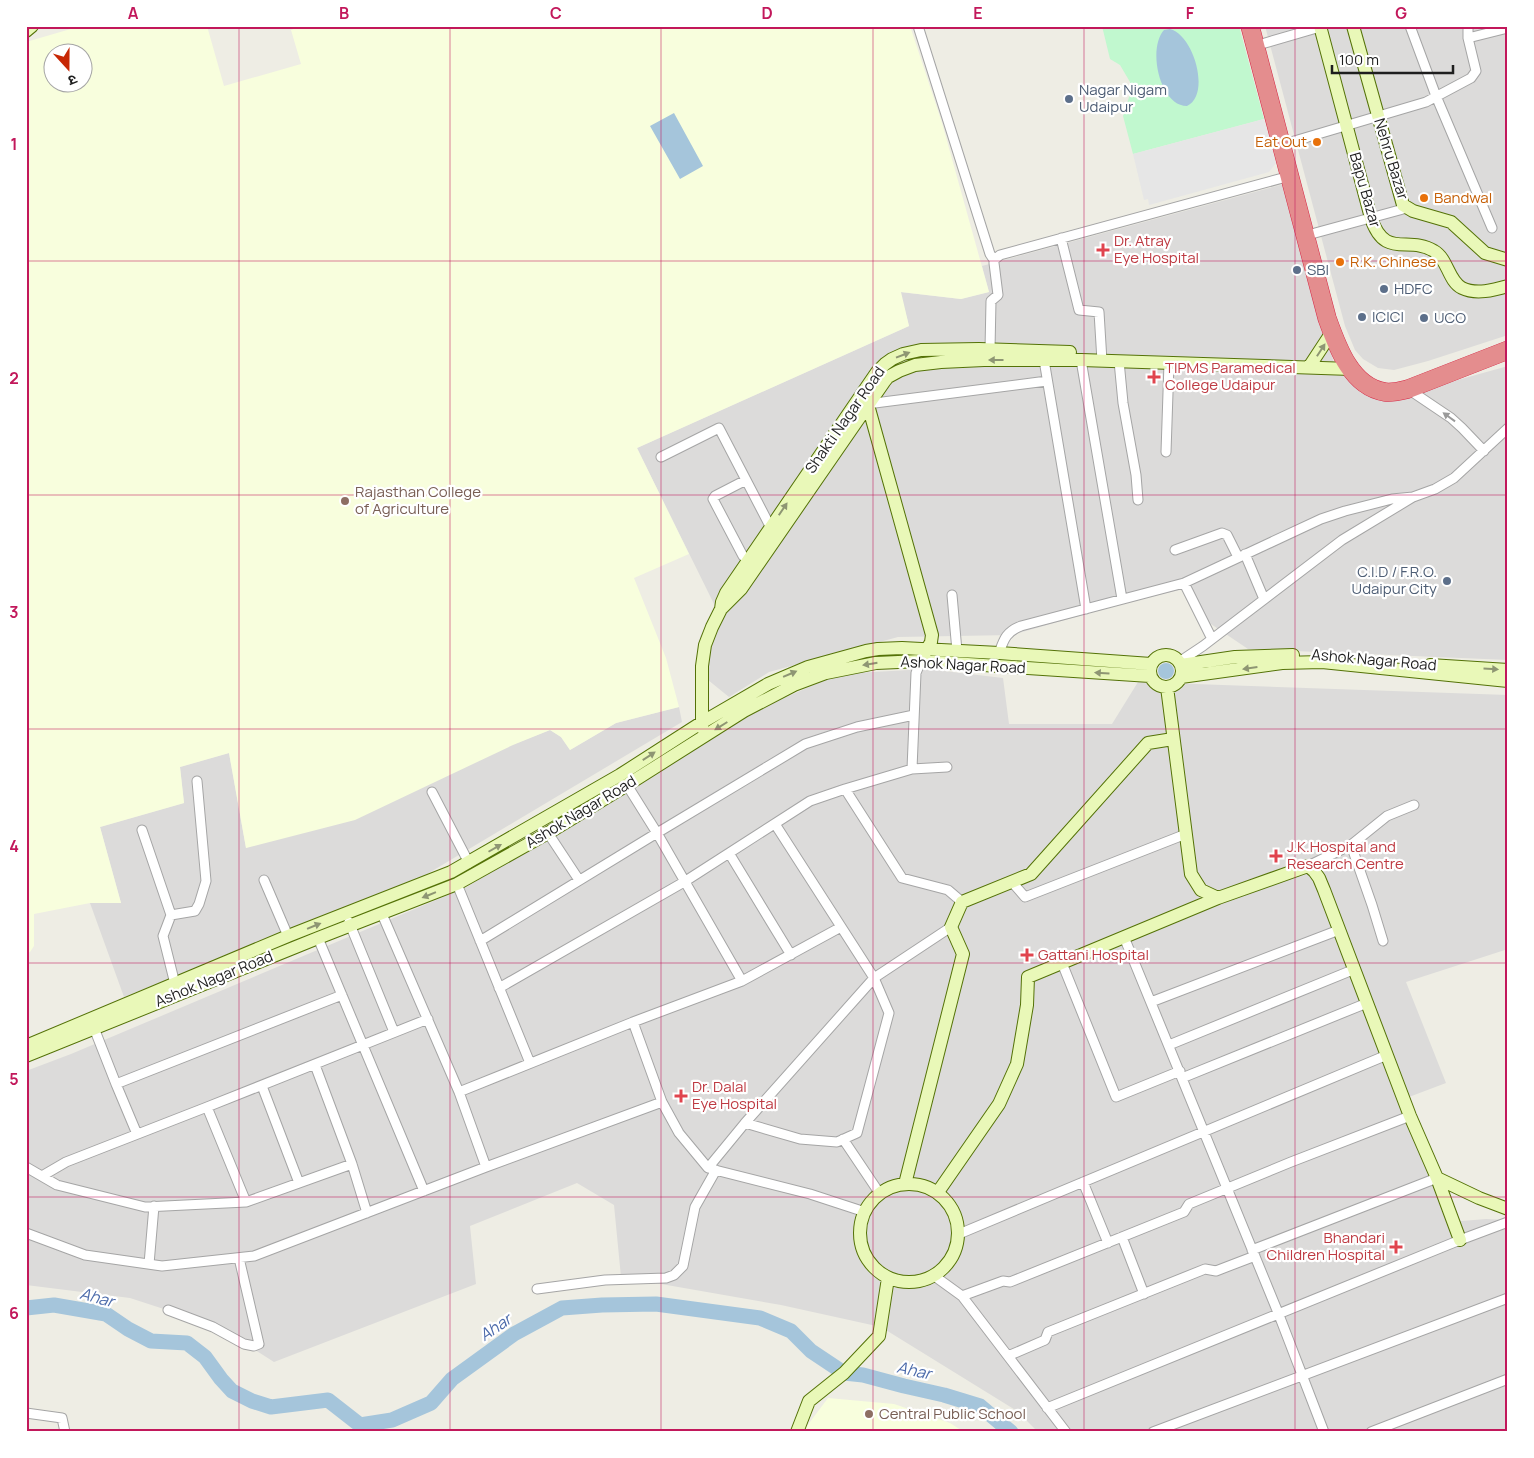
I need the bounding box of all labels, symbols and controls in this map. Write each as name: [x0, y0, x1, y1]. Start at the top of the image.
text: A: [128, 2, 139, 24]
text: B: [339, 2, 349, 24]
text: C: [550, 2, 562, 24]
text: D: [761, 2, 773, 24]
text: E: [973, 2, 983, 24]
text: F: [1186, 2, 1195, 24]
text: G: [1395, 2, 1407, 24]
north arrow: [42, 42, 92, 92]
scale bar: [1332, 42, 1453, 74]
text: 100 m: [1339, 49, 1379, 70]
text: उ: [65, 70, 80, 91]
place label: Nagar Nigam Udaipur: [1079, 79, 1167, 117]
marker: Nagar Nigam Udaipur: [1063, 93, 1075, 105]
street label: Nehru Bazar: [1369, 116, 1414, 203]
place label: Eat Out: [1255, 131, 1307, 152]
text: 1: [10, 133, 18, 155]
marker: Eat Out: [1311, 136, 1323, 148]
street label: Bapu Bazar: [1345, 150, 1386, 230]
place label: Bandwal: [1434, 187, 1492, 208]
marker: Bandwal: [1418, 192, 1430, 204]
place label: Dr. Atray Eye Hospital: [1114, 230, 1199, 268]
marker: Dr. Atray Eye Hospital: [1096, 243, 1110, 257]
place label: R.K. Chinese: [1350, 251, 1437, 272]
marker: R.K. Chinese: [1334, 256, 1346, 268]
place label: SBI: [1307, 259, 1329, 280]
marker: SBI: [1291, 264, 1303, 276]
place label: HDFC: [1394, 278, 1433, 299]
marker: HDFC: [1378, 283, 1390, 295]
place label: ICICI: [1372, 306, 1404, 327]
place label: UCO: [1434, 307, 1466, 328]
marker: ICICI: [1356, 311, 1368, 323]
marker: UCO: [1418, 312, 1430, 324]
one-way arrow: [1316, 343, 1326, 356]
one-way arrow: [895, 351, 910, 358]
one-way arrow: [988, 356, 1004, 364]
place label: TIPMS Paramedical College Udaipur: [1165, 357, 1296, 395]
street label: Shakti Nagar Road: [800, 362, 889, 477]
text: 2: [9, 367, 19, 389]
marker: TIPMS Paramedical College Udaipur: [1147, 370, 1161, 384]
one-way arrow: [1442, 412, 1456, 422]
place label: Rajasthan College of Agriculture: [355, 481, 481, 519]
marker: Rajasthan College of Agriculture: [339, 495, 351, 507]
one-way arrow: [778, 502, 788, 516]
place label: C.I.D / F.R.O. Udaipur City: [1352, 561, 1437, 599]
marker: C.I.D / F.R.O. Udaipur City: [1441, 575, 1453, 587]
text: 3: [9, 601, 19, 623]
street label: Ashok Nagar Road: [1311, 644, 1437, 675]
street label: Ashok Nagar Road: [900, 651, 1026, 678]
one-way arrow: [861, 660, 877, 668]
one-way arrow: [1242, 664, 1258, 672]
one-way arrow: [1484, 666, 1500, 674]
one-way arrow: [1093, 668, 1109, 676]
one-way arrow: [783, 670, 797, 678]
one-way arrow: [714, 721, 728, 730]
one-way arrow: [643, 752, 656, 761]
street label: Ashok Nagar Road: [522, 770, 640, 853]
text: 4: [9, 835, 19, 857]
place label: J.K.Hospital and Research Centre: [1287, 836, 1404, 874]
one-way arrow: [487, 844, 502, 852]
marker: J.K.Hospital and Research Centre: [1269, 849, 1283, 863]
one-way arrow: [422, 892, 437, 899]
one-way arrow: [306, 922, 321, 929]
place label: Gattani Hospital: [1038, 944, 1149, 965]
street label: Ashok Nagar Road: [152, 945, 276, 1012]
marker: Gattani Hospital: [1020, 948, 1034, 962]
text: 5: [9, 1068, 19, 1090]
place label: Dr. Dalal Eye Hospital: [692, 1076, 777, 1114]
marker: Dr. Dalal Eye Hospital: [674, 1089, 688, 1103]
place label: Bhandari Children Hospital: [1267, 1227, 1385, 1265]
marker: Bhandari Children Hospital: [1389, 1240, 1403, 1254]
water label: Ahar: [78, 1282, 119, 1313]
text: 6: [9, 1302, 19, 1324]
water label: Ahar: [475, 1307, 517, 1346]
water label: Ahar: [895, 1356, 935, 1385]
place label: Central Public School: [879, 1403, 1026, 1424]
marker: Central Public School: [863, 1408, 875, 1420]

